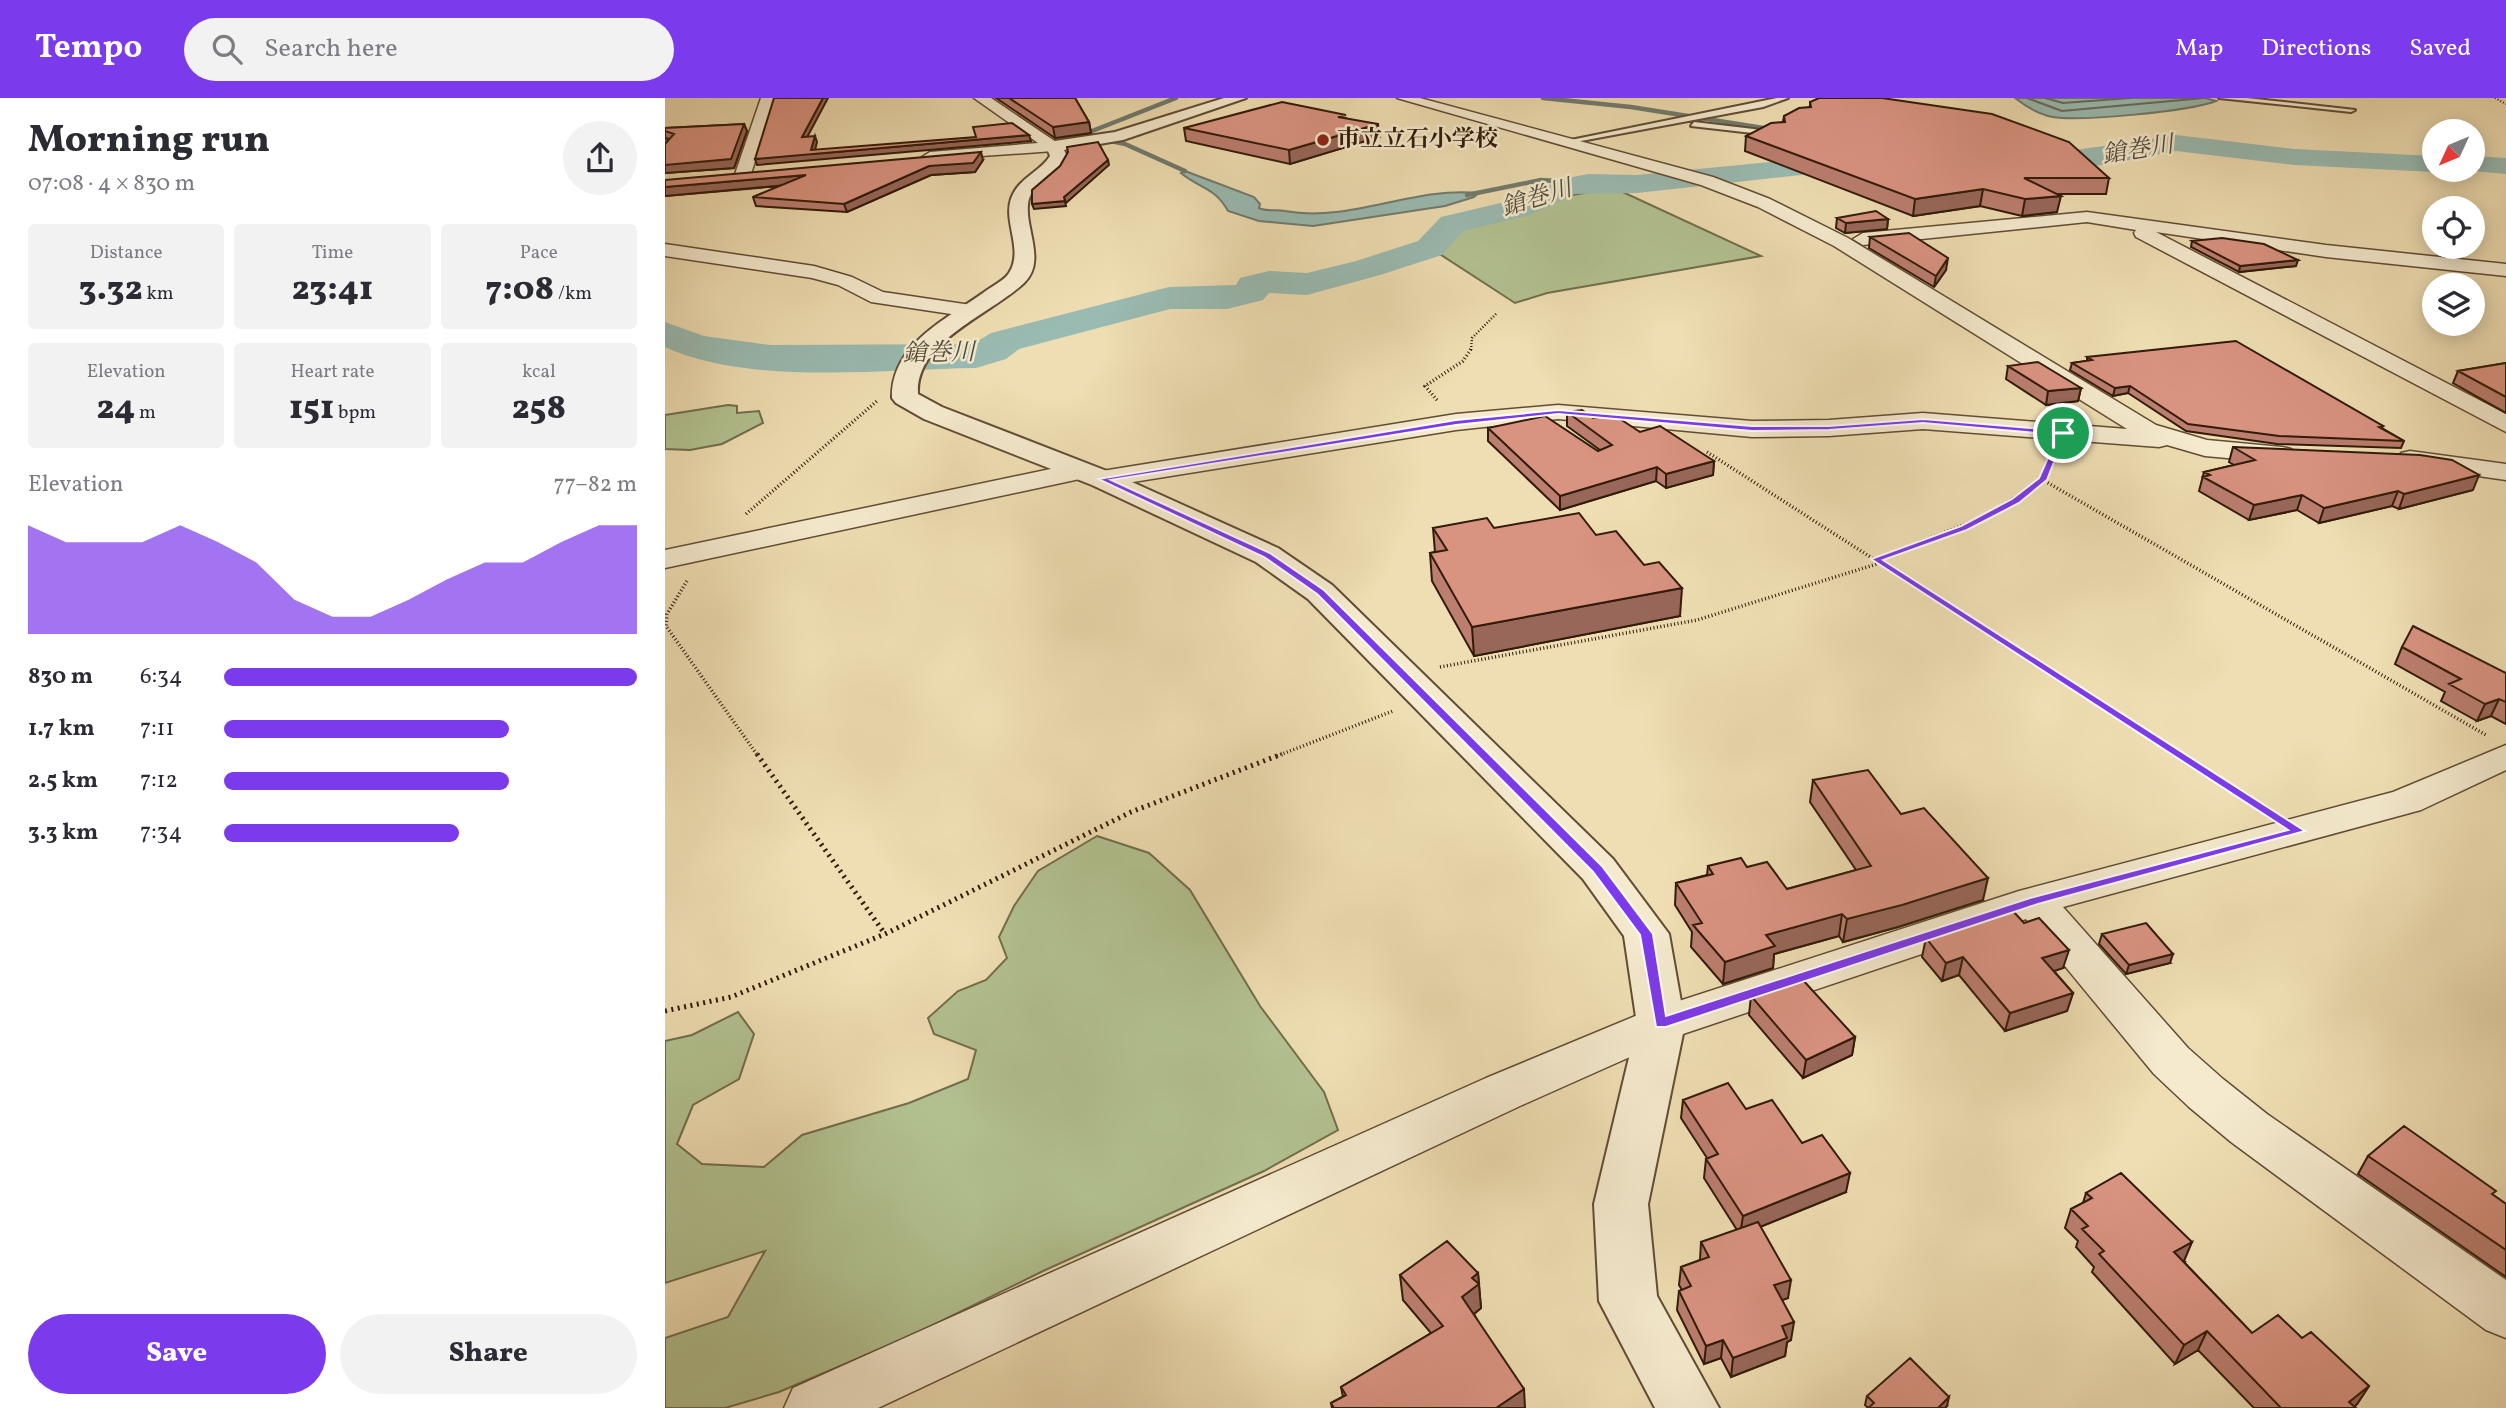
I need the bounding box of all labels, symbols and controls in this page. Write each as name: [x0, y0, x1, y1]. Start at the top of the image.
search box: [184, 18, 674, 81]
text: Tempo: [35, 26, 142, 72]
icon: search: [208, 30, 246, 68]
text: Search here: [264, 31, 398, 67]
text: Map: [2175, 32, 2223, 66]
text: Directions: [2261, 32, 2371, 66]
text: Saved: [2409, 32, 2471, 66]
text: Morning run: [28, 115, 270, 168]
north arrow: [2422, 119, 2485, 182]
map controls: [2422, 119, 2485, 336]
button: share: [563, 121, 637, 195]
place label: 市立立石小学校: [1337, 124, 1498, 156]
water label: 鎗巻川: [2100, 128, 2179, 173]
marker: 市立立石小学校: [1315, 132, 1331, 148]
text: 07:08 · 4 × 830 m: [28, 168, 195, 200]
water label: 鎗巻川: [1498, 171, 1579, 226]
button: locate: [2422, 196, 2485, 259]
text: Distance: [90, 240, 163, 266]
text: Time: [312, 240, 353, 266]
text: Pace: [520, 240, 558, 266]
text: 3.32: [79, 266, 143, 314]
text: 23:41: [292, 266, 373, 314]
text: 7:08: [486, 266, 554, 314]
button: layers: [2422, 273, 2485, 336]
text: km: [143, 281, 174, 307]
text: /km: [554, 281, 592, 307]
water label: 鎗巻川: [903, 336, 978, 372]
text: Elevation: [87, 359, 166, 385]
text: Heart rate: [291, 359, 374, 385]
text: kcal: [522, 359, 556, 385]
text: 24: [96, 385, 135, 433]
text: 151: [289, 385, 334, 433]
text: 258: [512, 385, 566, 433]
text: m: [135, 400, 156, 426]
text: bpm: [334, 400, 376, 426]
pin: [2033, 403, 2093, 463]
icon: arrive: [2044, 414, 2082, 452]
text: Elevation: [28, 469, 124, 501]
text: 77–82 m: [554, 469, 637, 501]
text: 830 m: [28, 661, 93, 693]
text: 6:34: [140, 661, 183, 693]
text: 1.7 km: [28, 713, 95, 745]
text: 7:11: [140, 713, 174, 745]
text: 2.5 km: [28, 765, 98, 797]
text: 7:12: [140, 765, 178, 797]
text: 3.3 km: [28, 817, 98, 849]
text: 7:34: [140, 817, 182, 849]
button: Save: [28, 1314, 326, 1394]
button: Share: [340, 1314, 637, 1394]

